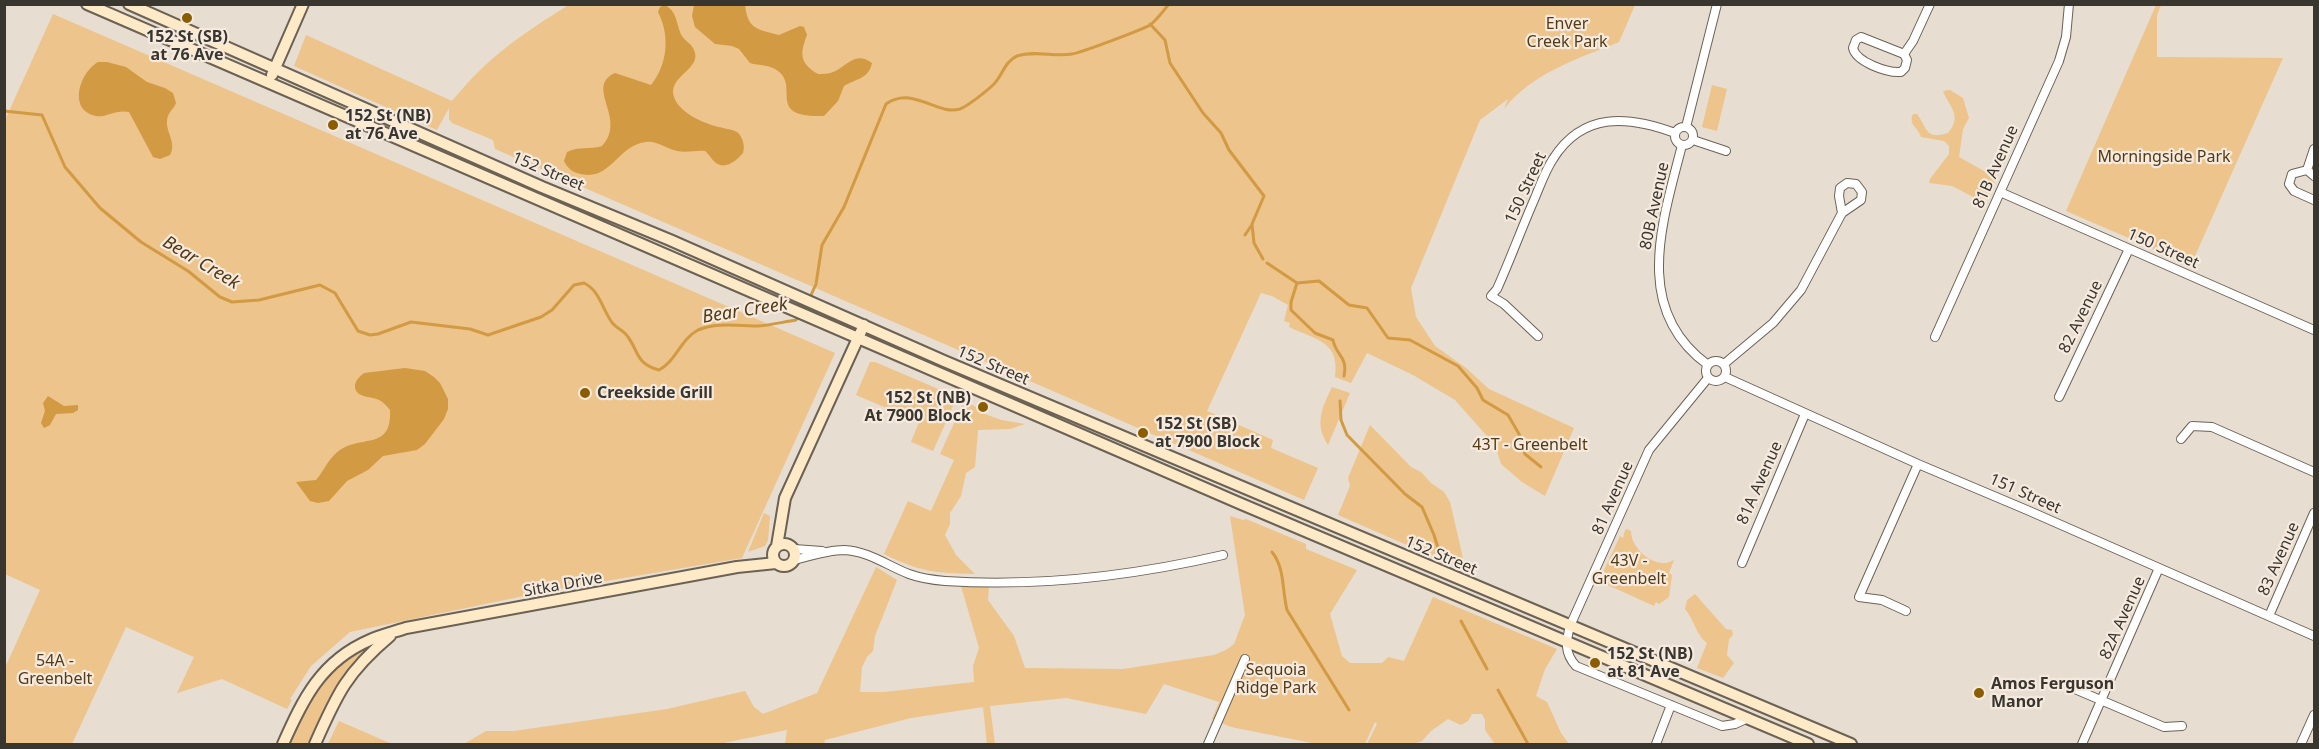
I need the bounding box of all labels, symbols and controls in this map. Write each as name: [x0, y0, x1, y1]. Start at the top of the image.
marker: 152 St (SB) at 76 Ave: [180, 11, 194, 25]
park label: Enver Creek Park: [1527, 14, 1607, 52]
place label: 152 St (SB) at 76 Ave: [146, 27, 228, 65]
place label: 152 St (NB) at 76 Ave: [345, 106, 431, 144]
marker: 152 St (NB) at 76 Ave: [326, 118, 340, 132]
street label: 81B Avenue: [1969, 122, 2023, 212]
park label: Morningside Park: [2097, 147, 2231, 167]
street label: 152 Street: [509, 148, 587, 196]
street label: 150 Street: [1501, 149, 1551, 227]
street label: 80B Avenue: [1636, 160, 1674, 252]
street label: 150 Street: [2124, 225, 2202, 273]
water label: Bear Creek: [159, 232, 243, 294]
street label: 82 Avenue: [2055, 277, 2107, 357]
water label: Bear Creek: [701, 294, 789, 328]
street label: 152 Street: [954, 342, 1032, 390]
place label: Creekside Grill: [597, 383, 713, 403]
marker: Creekside Grill: [578, 386, 592, 400]
place label: 152 St (NB) At 7900 Block: [864, 388, 971, 426]
marker: 152 St (NB) At 7900 Block: [976, 400, 990, 414]
place label: 152 St (SB) at 7900 Block: [1155, 414, 1260, 452]
marker: 152 St (SB) at 7900 Block: [1136, 426, 1150, 440]
park label: 43T - Greenbelt: [1472, 435, 1588, 455]
street label: 81A Avenue: [1733, 439, 1787, 527]
street label: 81 Avenue: [1588, 458, 1638, 538]
street label: 151 Street: [1986, 470, 2064, 518]
street label: 83 Avenue: [2254, 519, 2304, 599]
street label: 152 Street: [1402, 532, 1480, 580]
park label: 43V - Greenbelt: [1592, 551, 1666, 589]
street label: Sitka Drive: [522, 569, 604, 601]
street label: 82A Avenue: [2096, 574, 2150, 662]
place label: 152 St (NB) at 81 Ave: [1607, 644, 1693, 682]
park label: 54A - Greenbelt: [18, 651, 92, 689]
marker: 152 St (NB) at 81 Ave: [1588, 656, 1602, 670]
park label: Sequoia Ridge Park: [1236, 660, 1316, 698]
place label: Amos Ferguson Manor: [1991, 674, 2114, 712]
marker: Amos Ferguson Manor: [1972, 686, 1986, 700]

